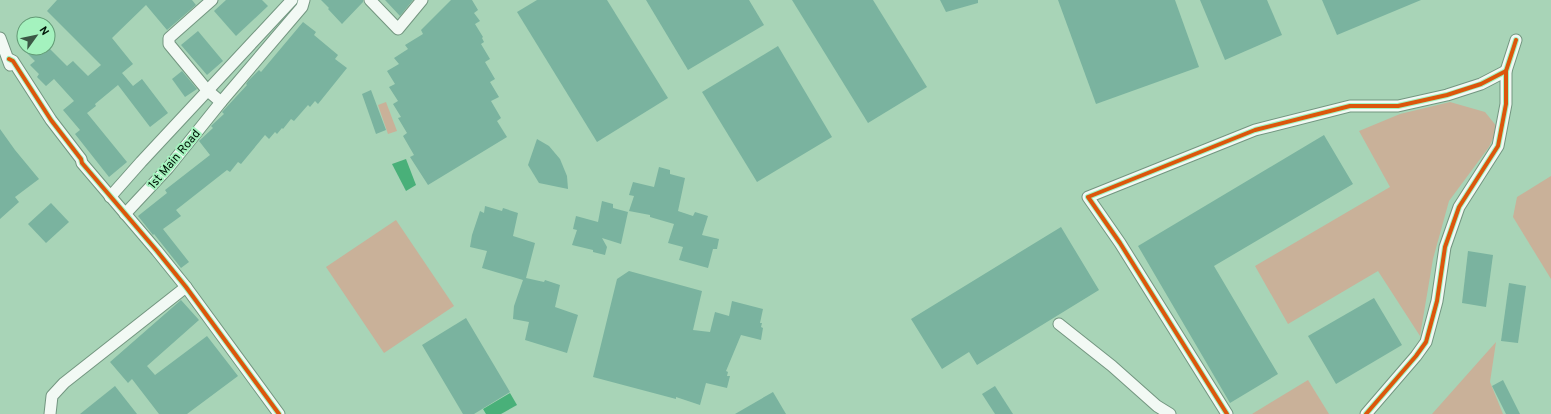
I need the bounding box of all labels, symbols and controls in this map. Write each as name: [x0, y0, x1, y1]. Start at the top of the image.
north arrow: [16, 16, 56, 56]
text: N: [36, 24, 52, 38]
street label: 1st Main Road: [145, 126, 204, 193]

